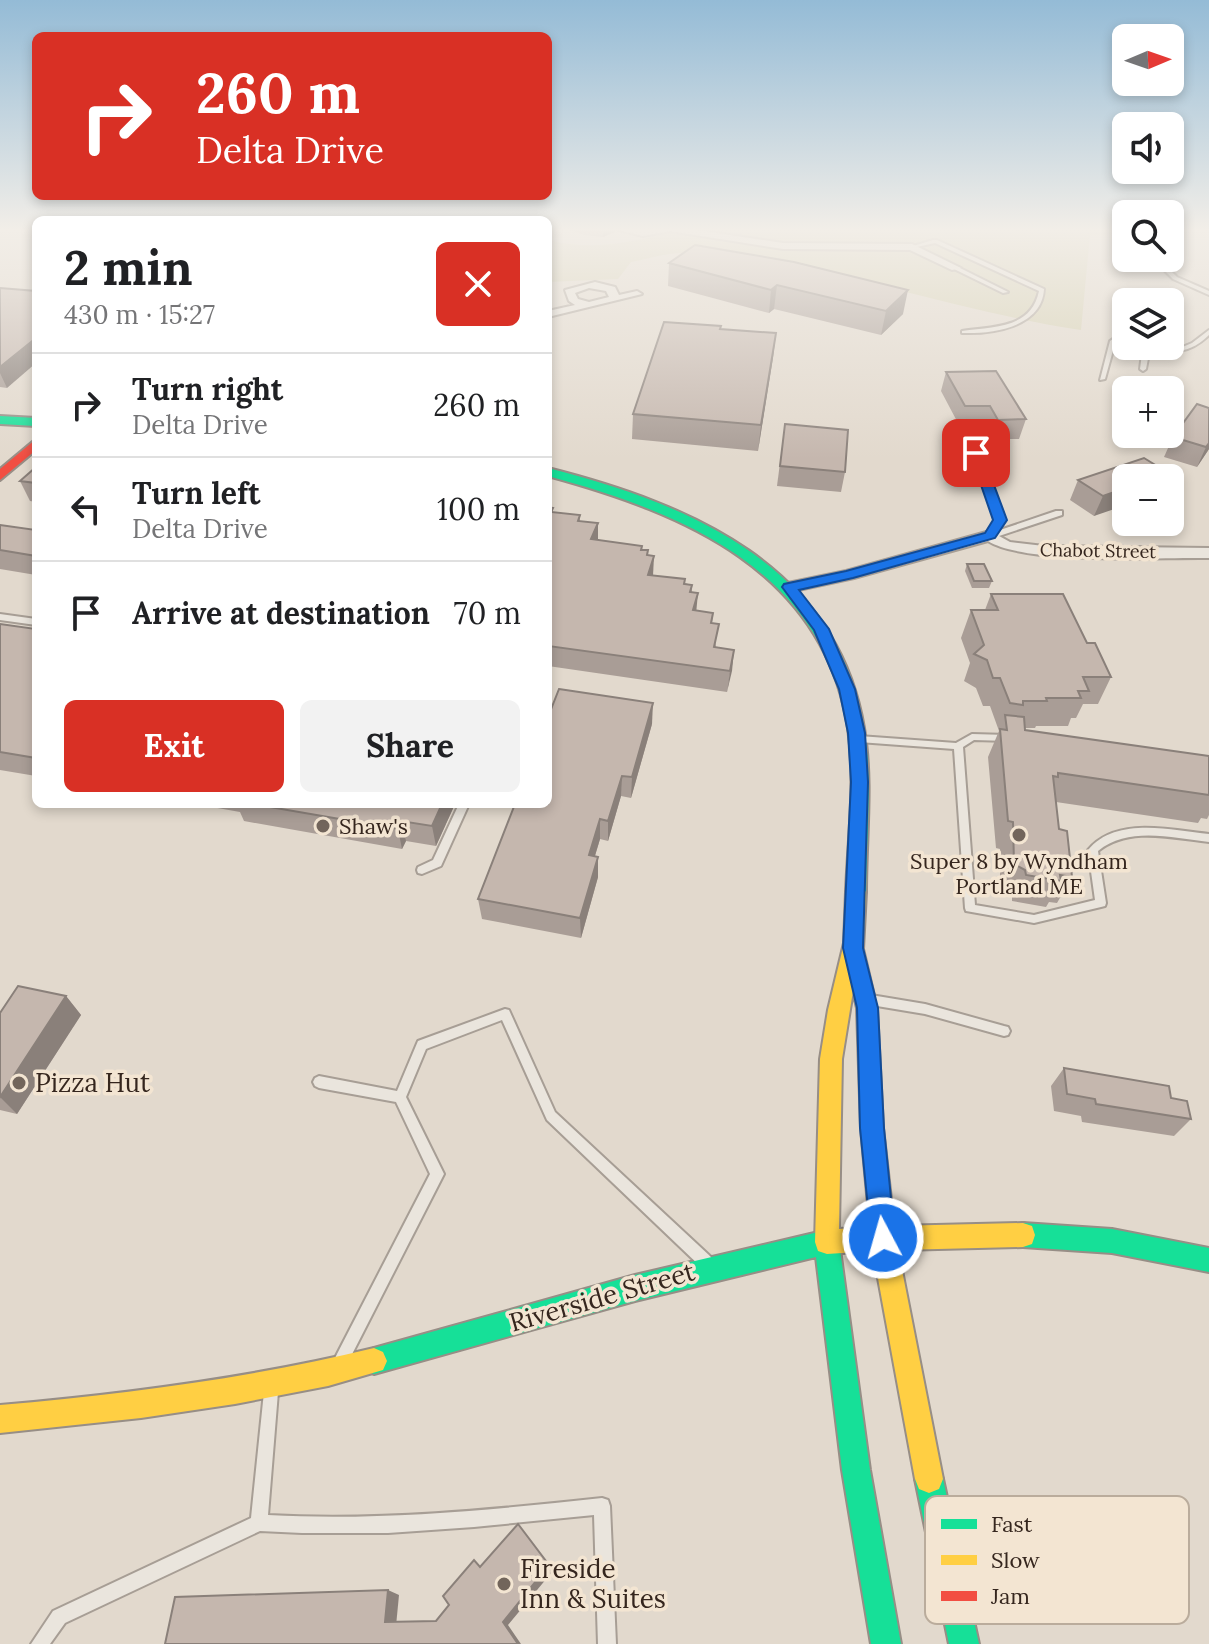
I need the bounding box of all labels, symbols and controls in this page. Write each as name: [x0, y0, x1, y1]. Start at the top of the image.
north arrow: [1112, 24, 1184, 96]
map controls: [1112, 24, 1184, 536]
text: 260 m: [196, 57, 360, 128]
icon: right: [64, 64, 168, 168]
button: sound: [1112, 112, 1184, 184]
text: Delta Drive: [196, 127, 384, 173]
button: search: [1112, 200, 1184, 272]
text: 2 min: [64, 237, 193, 298]
button: close: [436, 242, 520, 326]
button: layers: [1112, 288, 1184, 360]
text: 430 m · 15:27: [64, 298, 215, 331]
text: Turn right: [132, 370, 283, 408]
button: +: [1112, 376, 1184, 448]
icon: right: [64, 383, 108, 427]
text: 260 m: [433, 386, 520, 424]
text: Delta Drive: [132, 408, 268, 441]
pin: [942, 419, 1010, 487]
icon: arrive: [954, 431, 998, 475]
button: −: [1112, 464, 1184, 536]
text: Turn left: [132, 474, 260, 512]
icon: left: [64, 487, 108, 531]
text: 100 m: [437, 490, 520, 528]
text: Delta Drive: [132, 512, 268, 545]
street label: Chabot Street: [1040, 538, 1156, 563]
icon: arrive: [64, 591, 108, 635]
text: Arrive at destination: [132, 594, 430, 632]
text: 70 m: [454, 594, 521, 632]
button: Exit: [64, 700, 284, 792]
button: Share: [300, 700, 520, 792]
place label: Shaw's: [339, 812, 408, 840]
marker: Shaw's: [314, 817, 332, 835]
marker: Super 8 by Wyndham Portland ME: [1010, 826, 1028, 844]
place label: Super 8 by Wyndham Portland ME: [910, 847, 1128, 900]
place label: Pizza Hut: [35, 1066, 150, 1099]
marker: Pizza Hut: [10, 1074, 28, 1092]
position arrow: [841, 1196, 925, 1280]
street label: Riverside Street: [505, 1254, 698, 1339]
legend: [925, 1496, 1189, 1624]
text: Fast: [991, 1510, 1033, 1538]
text: Slow: [991, 1546, 1040, 1574]
place label: Fireside Inn & Suites: [520, 1552, 666, 1615]
marker: Fireside Inn & Suites: [495, 1575, 513, 1593]
text: Jam: [990, 1582, 1030, 1610]

